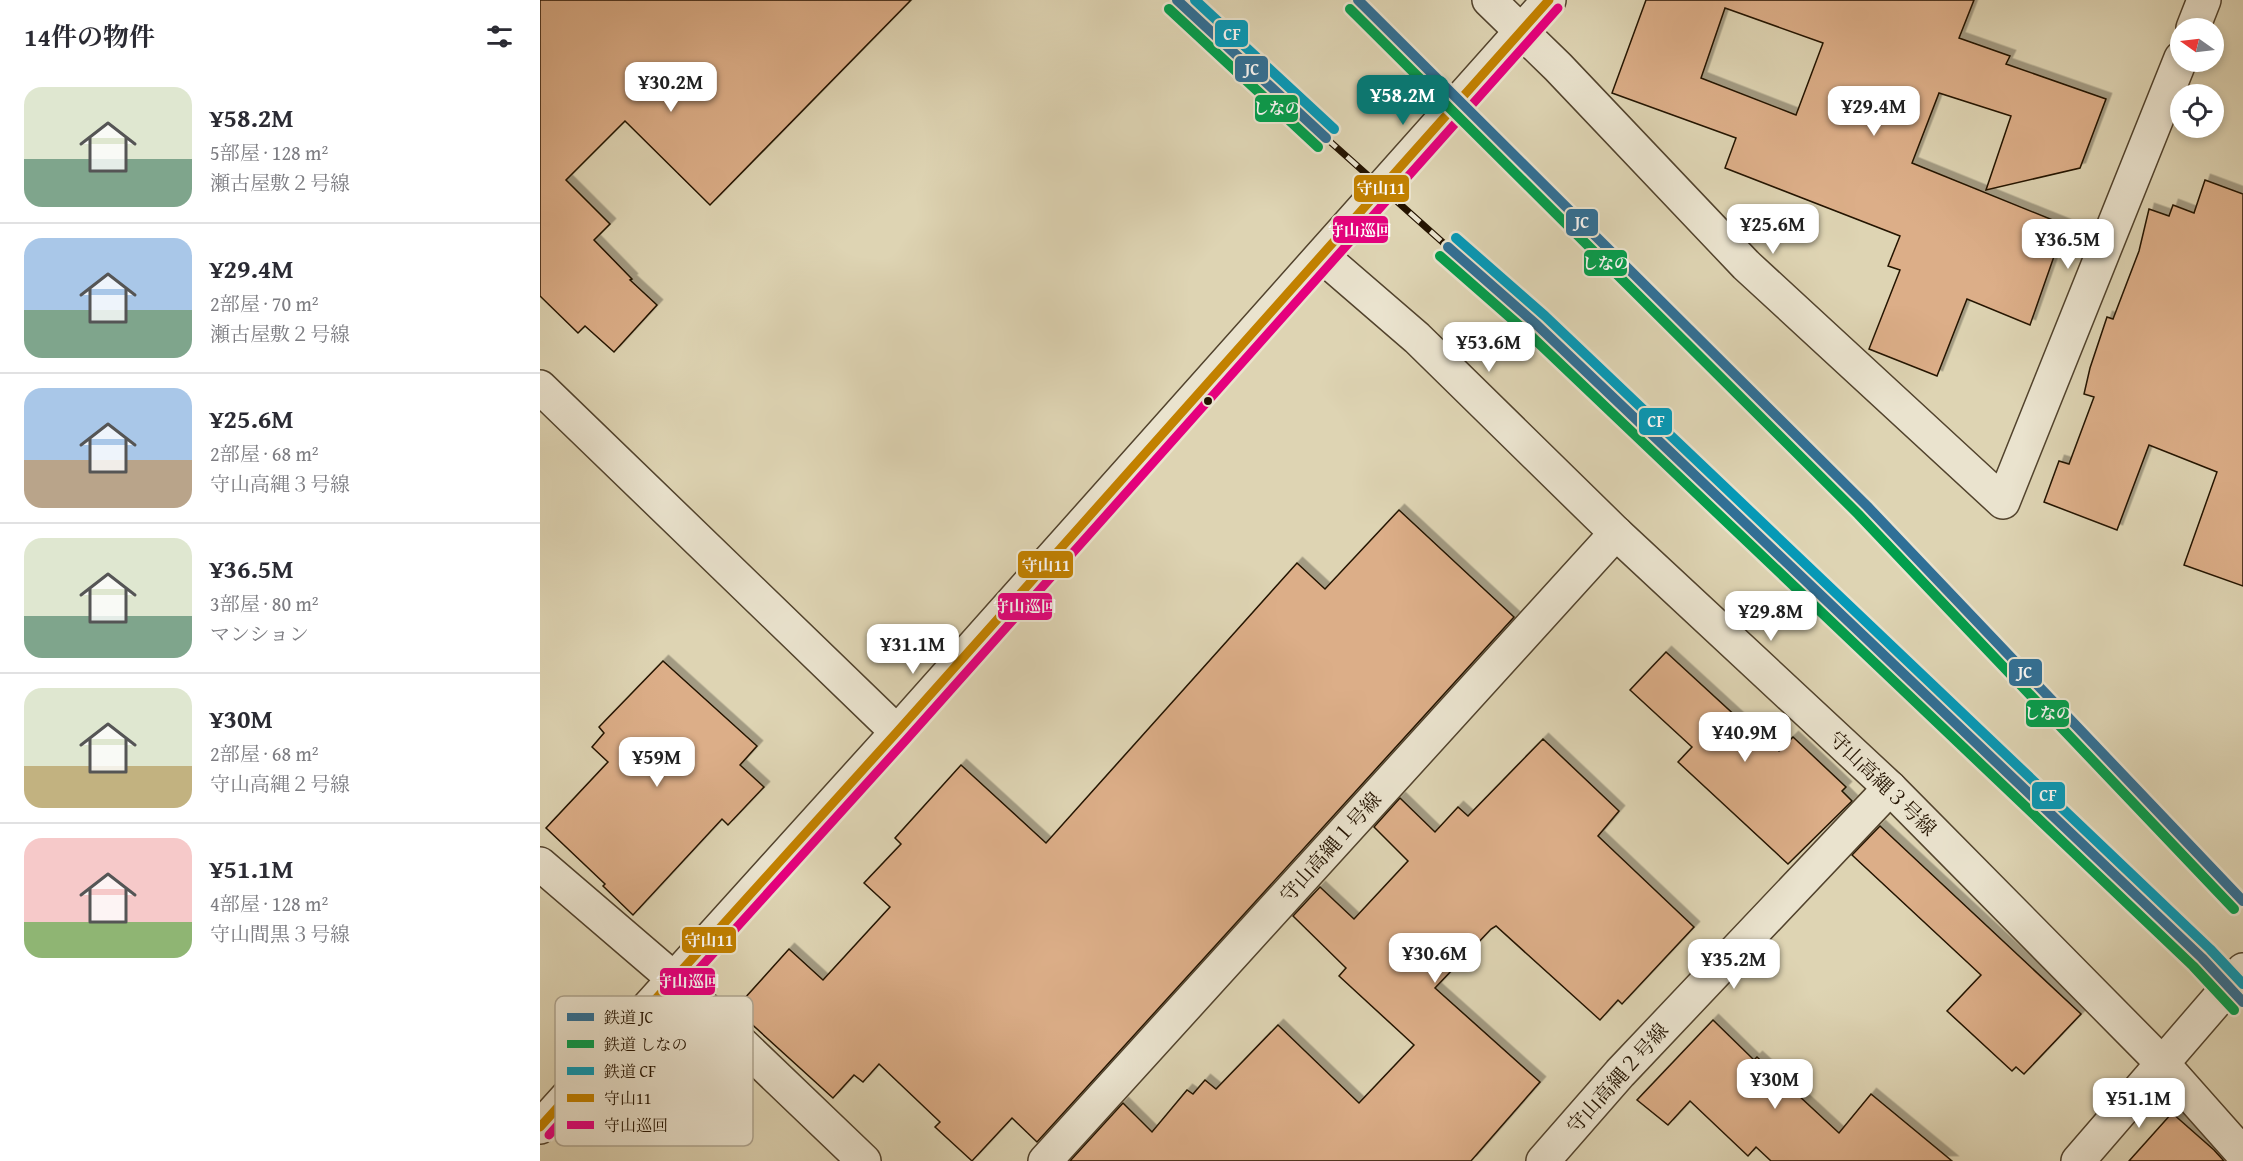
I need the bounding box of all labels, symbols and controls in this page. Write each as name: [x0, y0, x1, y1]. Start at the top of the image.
text: 14件の物件: [24, 17, 155, 56]
north arrow: [2170, 18, 2224, 72]
map controls: [2170, 18, 2224, 138]
line badge: CF: [1214, 19, 1249, 48]
icon: filters: [483, 20, 516, 53]
text: CF: [1223, 22, 1241, 46]
line badge: JC: [1234, 55, 1269, 83]
text: JC: [1242, 57, 1259, 81]
pin: ¥30.2M: [622, 62, 720, 113]
text: ¥30.2M: [639, 67, 703, 96]
pin: ¥58.2M: [1354, 75, 1452, 126]
text: ¥58.2M: [1371, 80, 1435, 109]
button: locate: [2170, 84, 2224, 138]
pin: ¥29.4M: [1825, 86, 1923, 137]
text: ¥29.4M: [1842, 91, 1906, 120]
line badge: しなの: [1254, 94, 1299, 123]
text: しなの: [1253, 96, 1301, 120]
text: ¥58.2M: [210, 98, 294, 137]
icon: home: [72, 111, 144, 183]
text: 5部屋 · 128 m²: [210, 138, 328, 167]
text: 瀬古屋敷２号線: [210, 168, 350, 197]
line badge: 守山11: [1353, 174, 1410, 203]
text: 守山11: [1357, 176, 1405, 200]
pin: ¥25.6M: [1724, 204, 1822, 255]
line badge: JC: [1565, 208, 1599, 237]
text: ¥25.6M: [1741, 209, 1805, 238]
text: JC: [1572, 210, 1589, 234]
line badge: 守山巡回: [1332, 215, 1389, 244]
text: 守山巡回: [1328, 218, 1392, 242]
pin: ¥36.5M: [2019, 219, 2117, 270]
text: ¥36.5M: [2036, 224, 2100, 253]
text: ¥29.4M: [210, 249, 294, 288]
line badge: しなの: [1583, 249, 1628, 277]
text: しなの: [1582, 251, 1630, 275]
icon: home: [72, 262, 144, 334]
text: 2部屋 · 70 m²: [210, 289, 319, 318]
text: 瀬古屋敷２号線: [210, 319, 350, 348]
pin: ¥53.6M: [1440, 322, 1538, 373]
text: ¥53.6M: [1457, 327, 1521, 356]
unlabelled marker: [1202, 395, 1214, 407]
text: ¥25.6M: [210, 399, 294, 438]
line badge: CF: [1638, 407, 1673, 436]
text: CF: [1647, 409, 1665, 433]
icon: home: [72, 412, 144, 484]
text: 2部屋 · 68 m²: [210, 439, 319, 468]
text: 守山高縄３号線: [210, 469, 350, 498]
text: ¥36.5M: [210, 549, 294, 588]
line badge: 守山11: [1017, 550, 1074, 579]
text: 守山11: [1022, 553, 1070, 577]
icon: home: [72, 562, 144, 634]
text: 3部屋 · 80 m²: [210, 589, 319, 618]
pin: ¥29.8M: [1722, 591, 1820, 642]
line badge: 守山巡回: [997, 592, 1053, 621]
text: 守山巡回: [993, 594, 1057, 618]
text: ¥29.8M: [1739, 596, 1803, 625]
text: マンション: [210, 619, 309, 648]
pin: ¥31.1M: [864, 624, 962, 675]
text: ¥31.1M: [881, 629, 945, 658]
line badge: JC: [2008, 658, 2043, 687]
text: JC: [2015, 660, 2032, 684]
text: ¥30M: [210, 699, 273, 738]
line badge: しなの: [2025, 699, 2070, 728]
text: しなの: [2024, 701, 2072, 725]
icon: home: [72, 712, 144, 784]
pin: ¥40.9M: [1696, 712, 1794, 763]
text: ¥40.9M: [1713, 717, 1777, 746]
street label: 守山高縄３号線: [1823, 724, 1943, 842]
pin: ¥59M: [621, 737, 693, 788]
text: 2部屋 · 68 m²: [210, 739, 319, 768]
text: ¥59M: [633, 742, 681, 771]
text: 守山高縄２号線: [210, 769, 350, 798]
line badge: CF: [2031, 781, 2066, 810]
text: CF: [2039, 783, 2057, 807]
street label: 守山高縄１号線: [1272, 785, 1388, 909]
text: ¥51.1M: [210, 849, 294, 888]
icon: home: [72, 862, 144, 934]
text: 4部屋 · 128 m²: [210, 889, 328, 918]
text: 守山間黒３号線: [210, 919, 350, 948]
line badge: 守山11: [681, 926, 737, 954]
text: 守山11: [685, 928, 733, 952]
pin: ¥30.6M: [1386, 933, 1484, 984]
text: ¥30.6M: [1403, 938, 1467, 967]
pin: ¥35.2M: [1685, 939, 1783, 990]
text: ¥35.2M: [1702, 944, 1766, 973]
line badge: 守山巡回: [659, 967, 716, 996]
text: 守山巡回: [656, 969, 720, 993]
legend: [555, 996, 753, 1146]
text: 鉄道 JC: [603, 1005, 654, 1029]
street label: 守山高縄２号線: [1559, 1016, 1675, 1140]
text: 鉄道 しなの: [603, 1032, 688, 1056]
text: 鉄道 CF: [603, 1059, 656, 1083]
pin: ¥30M: [1739, 1059, 1811, 1110]
text: ¥30M: [1751, 1064, 1799, 1093]
pin: ¥51.1M: [2090, 1078, 2188, 1129]
text: ¥51.1M: [2107, 1083, 2171, 1112]
text: 守山11: [604, 1086, 651, 1110]
text: 守山巡回: [604, 1113, 668, 1137]

